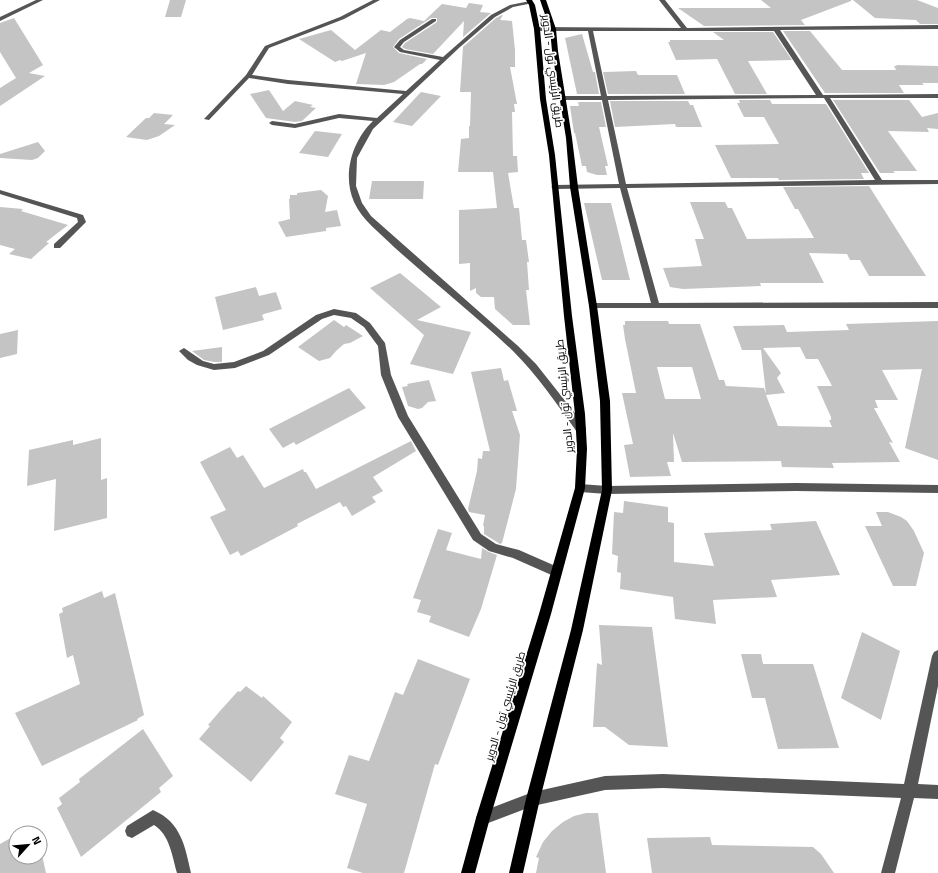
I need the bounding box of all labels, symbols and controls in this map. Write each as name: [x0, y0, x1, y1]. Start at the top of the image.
street label: طريق الرئيسي تول - الدوير: [538, 12, 568, 129]
street label: طريق الرئيسي تول - الدوير: [551, 339, 577, 454]
street label: طريق الرئيسي تول - الدوير: [480, 649, 529, 764]
north arrow: [8, 825, 48, 865]
text: N: [28, 833, 46, 847]

